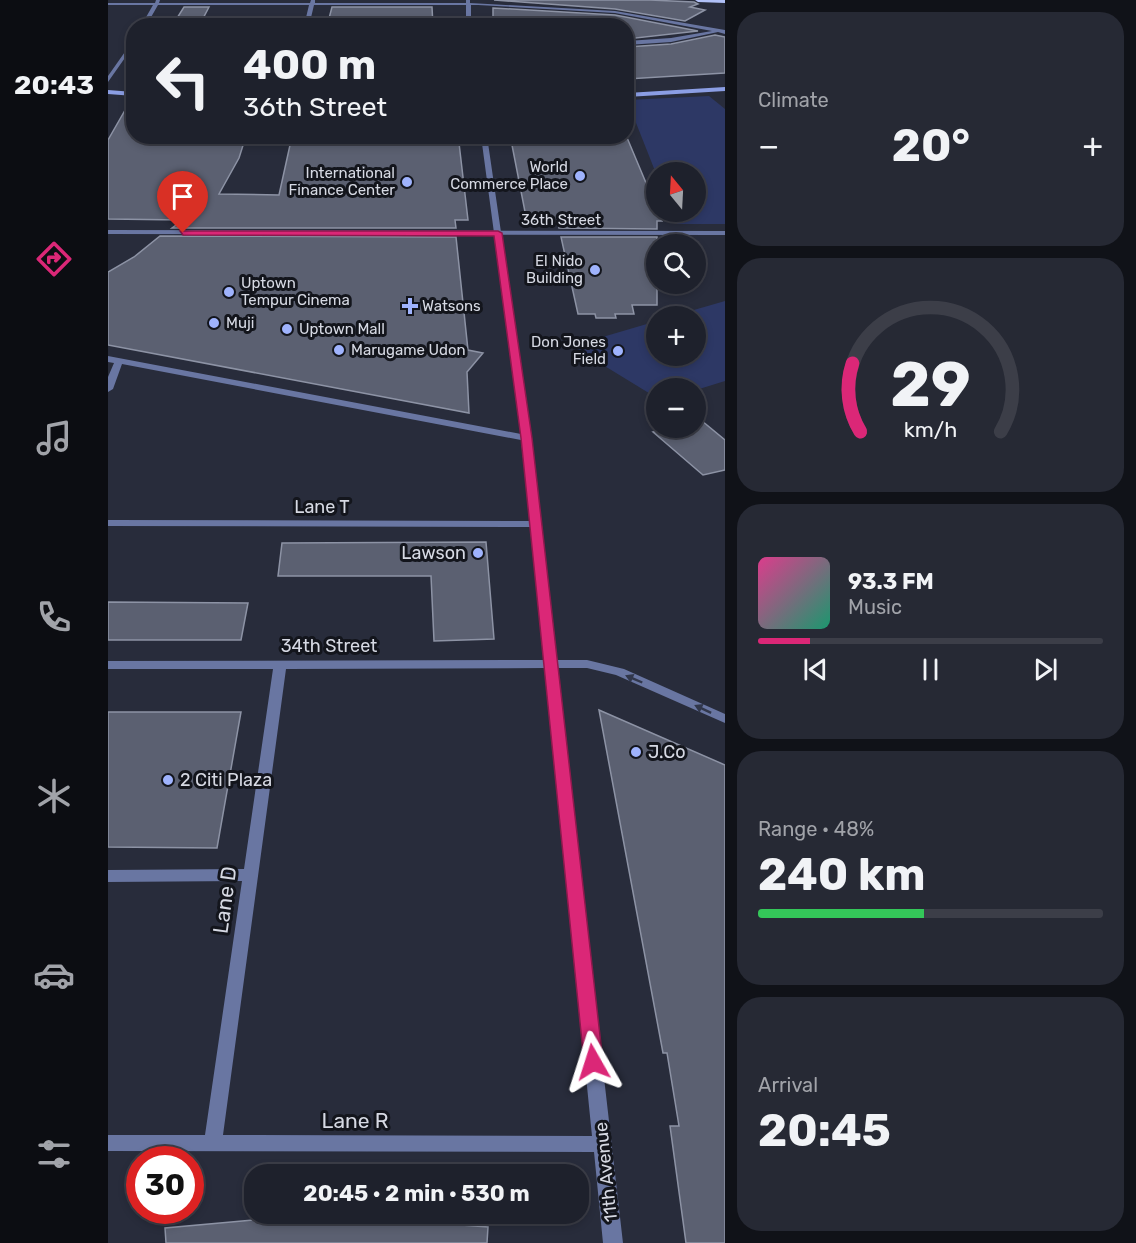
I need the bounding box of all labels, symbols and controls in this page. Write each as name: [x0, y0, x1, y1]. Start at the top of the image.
text: 400 m: [243, 40, 376, 90]
icon: left: [144, 42, 222, 120]
text: 20:43: [14, 69, 94, 101]
text: Climate: [758, 88, 829, 112]
text: 36th Street: [243, 91, 387, 123]
text: 20°: [892, 119, 970, 172]
text: −: [758, 126, 779, 165]
text: +: [1082, 126, 1103, 165]
place label: World Commerce Place: [450, 158, 568, 193]
north arrow: [646, 162, 706, 222]
map controls: [646, 162, 706, 438]
place label: International Finance Center: [288, 164, 395, 199]
marker: World Commerce Place: [573, 169, 587, 183]
pin: [157, 171, 208, 233]
marker: International Finance Center: [400, 175, 414, 189]
icon: arrive: [166, 180, 199, 213]
street label: 36th Street: [521, 211, 601, 229]
button: search: [646, 234, 706, 294]
icon: directions: [33, 238, 75, 280]
place label: El Nido Building: [526, 252, 583, 287]
marker: El Nido Building: [588, 263, 602, 277]
place label: Uptown Tempur Cinema: [241, 274, 350, 309]
marker: Uptown Tempur Cinema: [222, 285, 236, 299]
place label: Watsons: [422, 297, 481, 315]
marker: Watsons: [403, 299, 417, 313]
button: +: [646, 306, 706, 366]
place label: Muji: [226, 314, 254, 332]
marker: Muji: [207, 316, 221, 330]
place label: Uptown Mall: [299, 320, 385, 338]
marker: Uptown Mall: [280, 322, 294, 336]
place label: Don Jones Field: [531, 333, 606, 368]
place label: Marugame Udon: [351, 341, 466, 359]
marker: Marugame Udon: [332, 343, 346, 357]
marker: Don Jones Field: [611, 344, 625, 358]
text: 29: [890, 348, 971, 422]
button: −: [646, 378, 706, 438]
icon: music: [33, 417, 75, 459]
text: km/h: [904, 418, 957, 443]
street label: Lane T: [294, 496, 350, 518]
place label: Lawson: [401, 542, 466, 564]
marker: Lawson: [471, 546, 485, 560]
text: 93.3 FM: [848, 568, 934, 595]
text: Music: [848, 595, 902, 619]
icon: phone: [33, 596, 75, 638]
street label: 34th Street: [281, 635, 377, 657]
icon: previous: [799, 653, 832, 686]
icon: pause: [914, 653, 947, 686]
icon: next: [1029, 653, 1062, 686]
one-way arrow: [626, 674, 643, 683]
one-way arrow: [694, 704, 711, 713]
place label: J.Co: [648, 741, 686, 763]
marker: J.Co: [629, 745, 643, 759]
place label: 2 Citi Plaza: [180, 769, 272, 791]
marker: 2 Citi Plaza: [161, 773, 175, 787]
icon: climate: [33, 775, 75, 817]
text: Range · 48%: [758, 817, 874, 841]
text: 240 km: [758, 848, 926, 901]
street label: Lane D: [207, 865, 242, 935]
icon: car: [33, 954, 75, 996]
position arrow: [561, 1030, 625, 1094]
text: Arrival: [758, 1073, 818, 1097]
text: 20:45: [758, 1104, 891, 1157]
street label: Lane R: [322, 1108, 388, 1133]
street label: 11th Avenue: [590, 1121, 622, 1223]
icon: filters: [33, 1133, 75, 1175]
speed limit sign: 30: [126, 1146, 204, 1224]
text: 20:45 · 2 min · 530 m: [303, 1180, 530, 1207]

